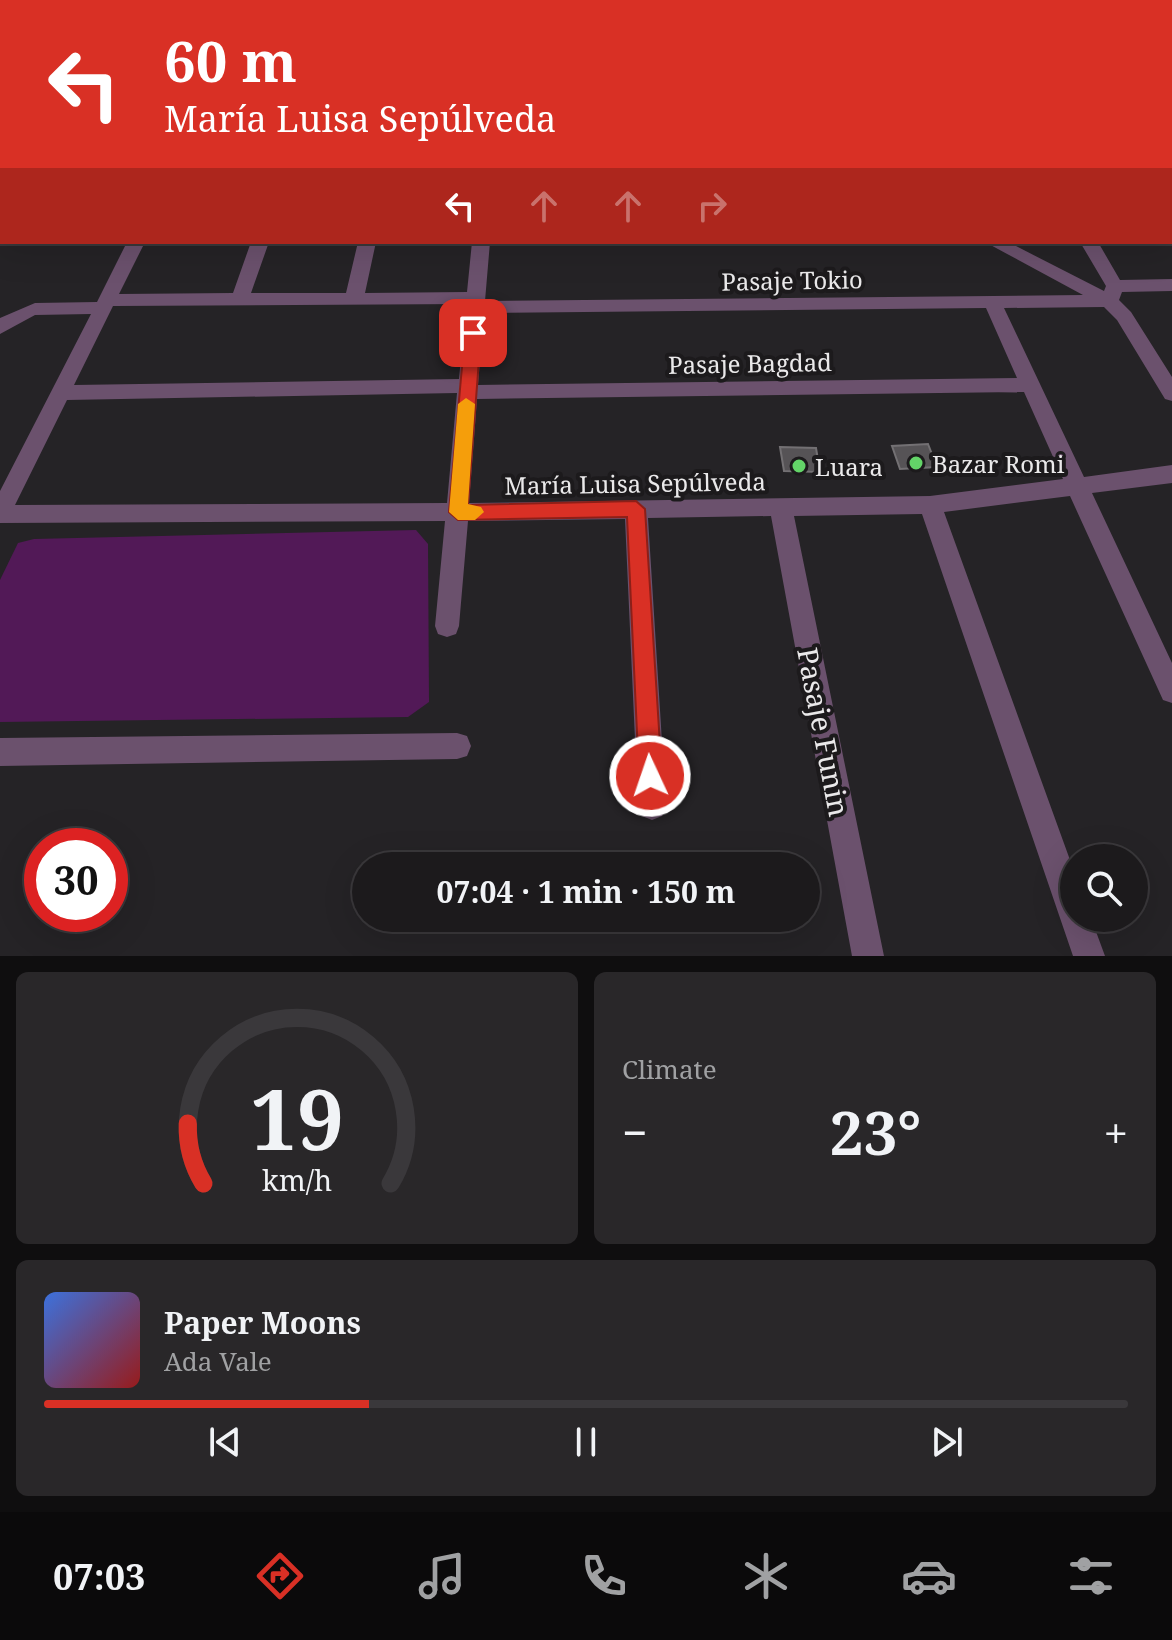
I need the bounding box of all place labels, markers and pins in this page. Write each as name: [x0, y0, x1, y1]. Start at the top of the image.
pin: [439, 299, 507, 367]
place label: Bazar Romi: [932, 447, 1065, 480]
place label: Luara: [815, 450, 883, 483]
marker: Bazar Romi: [907, 454, 925, 472]
marker: Luara: [790, 457, 808, 475]

